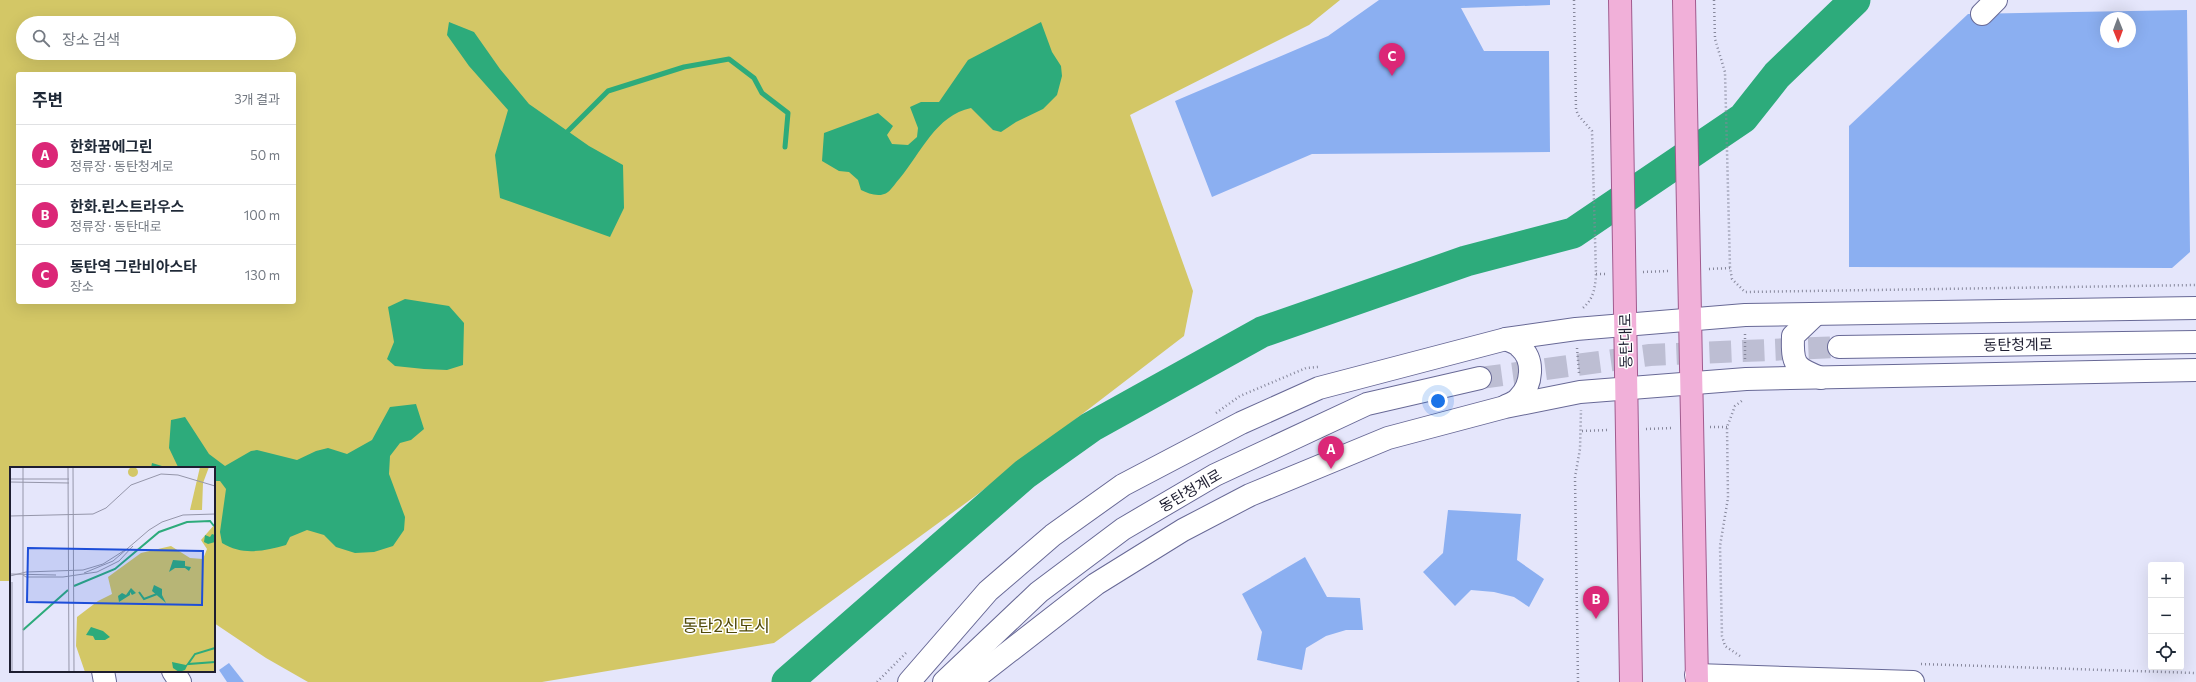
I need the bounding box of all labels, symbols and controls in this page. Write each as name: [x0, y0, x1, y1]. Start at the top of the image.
north arrow: [2100, 12, 2136, 48]
search box: [16, 16, 296, 60]
icon: search: [30, 27, 52, 49]
text: 장소 검색: [62, 30, 120, 48]
pin: C: [1379, 43, 1405, 76]
text: 주변: [32, 89, 63, 110]
text: 3개 결과: [234, 91, 280, 107]
text: 한화꿈에그린: [70, 137, 153, 155]
text: A: [40, 147, 50, 163]
text: 50 m: [250, 147, 280, 163]
text: 정류장 · 동탄청계로: [70, 158, 174, 174]
text: 한화.린스트라우스: [70, 197, 184, 215]
text: B: [41, 207, 49, 223]
text: 100 m: [244, 207, 280, 223]
text: 정류장 · 동탄대로: [70, 218, 162, 234]
text: 동탄역 그란비아스타: [70, 257, 197, 275]
text: C: [41, 267, 49, 283]
text: 130 m: [245, 267, 280, 283]
text: 장소: [70, 278, 94, 294]
street label: 동탄대로: [1616, 313, 1634, 369]
street label: 동탄청계로: [1983, 334, 2053, 354]
your location: [1428, 391, 1448, 411]
pin: A: [1318, 436, 1344, 469]
street label: 동탄청계로: [1156, 465, 1224, 515]
inset map: [10, 467, 215, 672]
map controls: [2148, 562, 2184, 670]
button: +: [2148, 562, 2184, 598]
pin: B: [1583, 586, 1609, 619]
button: −: [2148, 598, 2184, 634]
district label: 동탄2신도시: [682, 615, 770, 636]
button: locate: [2148, 634, 2184, 670]

